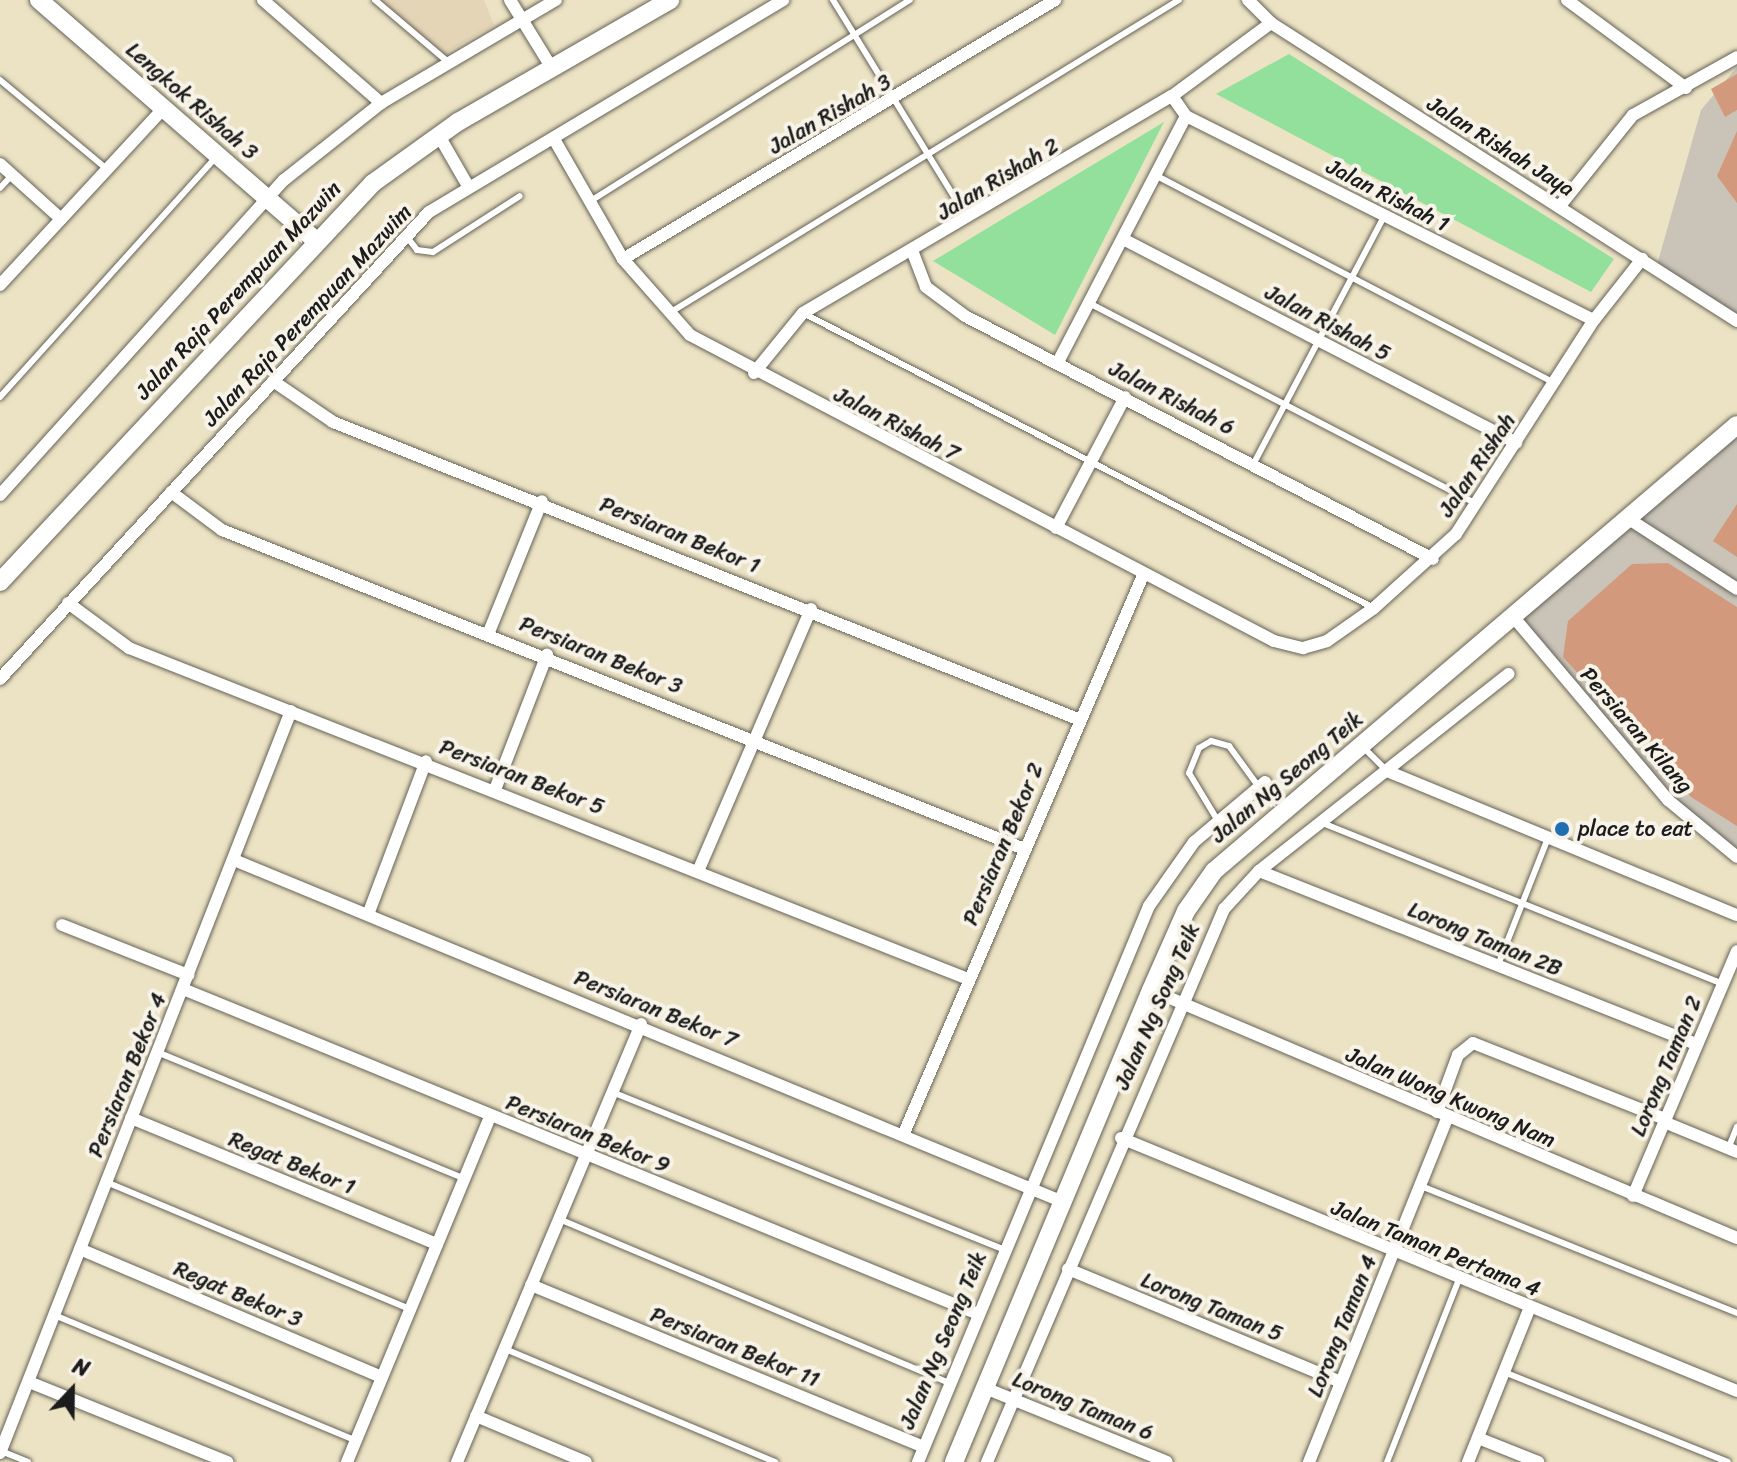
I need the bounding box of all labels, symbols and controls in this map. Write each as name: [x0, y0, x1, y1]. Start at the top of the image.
street label: Lengkok Rishah 3: [121, 37, 263, 165]
street label: Jalan Rishah 3: [764, 68, 896, 160]
street label: Jalan Rishah Jaya: [1422, 90, 1580, 202]
street label: Jalan Rishah 2: [932, 132, 1064, 226]
street label: Jalan Rishah 1: [1322, 153, 1454, 237]
street label: Jalan Raja Perempuan Mazwin: [129, 175, 347, 405]
street label: Jalan Raja Perempuan Mazwim: [196, 198, 418, 432]
street label: Jalan Rishah 5: [1260, 279, 1396, 367]
street label: Jalan Rishah 6: [1104, 355, 1240, 441]
street label: Jalan Rishah 7: [829, 381, 965, 467]
street label: Jalan Rishah: [1433, 408, 1521, 522]
street label: Persiaran Bekor 1: [596, 491, 764, 579]
street label: Persiaran Bekor 3: [516, 610, 686, 700]
street label: Persiaran Kilang: [1575, 662, 1699, 798]
street label: Jalan Ng Seong Teik: [1205, 705, 1369, 849]
street label: Persiaran Bekor 5: [436, 733, 608, 821]
street label: Persiaran Bekor 2: [957, 759, 1049, 929]
place label: place to eat: [1578, 816, 1693, 842]
marker: place to eat: [1553, 820, 1571, 838]
street label: Lorong Taman 2B: [1404, 896, 1566, 982]
street label: Jalan Ng Song Teik: [1108, 918, 1206, 1094]
street label: Persiaran Bekor 7: [570, 964, 742, 1054]
street label: Persiaran Bekor 4: [82, 989, 172, 1161]
street label: Lorong Taman 2: [1625, 992, 1707, 1140]
street label: Jalan Wong Kwong Nam: [1342, 1041, 1560, 1153]
street label: Persiaran Bekor 9: [502, 1089, 674, 1179]
street label: Regat Bekor 1: [225, 1126, 359, 1200]
street label: Jalan Taman Pertama 4: [1327, 1194, 1545, 1302]
street label: Jalan Ng Seong Teik: [893, 1246, 993, 1434]
street label: Lorong Taman 4: [1302, 1251, 1382, 1401]
street label: Regat Bekor 3: [170, 1255, 306, 1333]
street label: Lorong Taman 5: [1137, 1267, 1287, 1347]
street label: Persiaran Bekor 11: [647, 1301, 823, 1393]
text: N: [67, 1346, 96, 1388]
north arrow: [32, 1350, 112, 1430]
street label: Lorong Taman 6: [1009, 1366, 1157, 1446]

